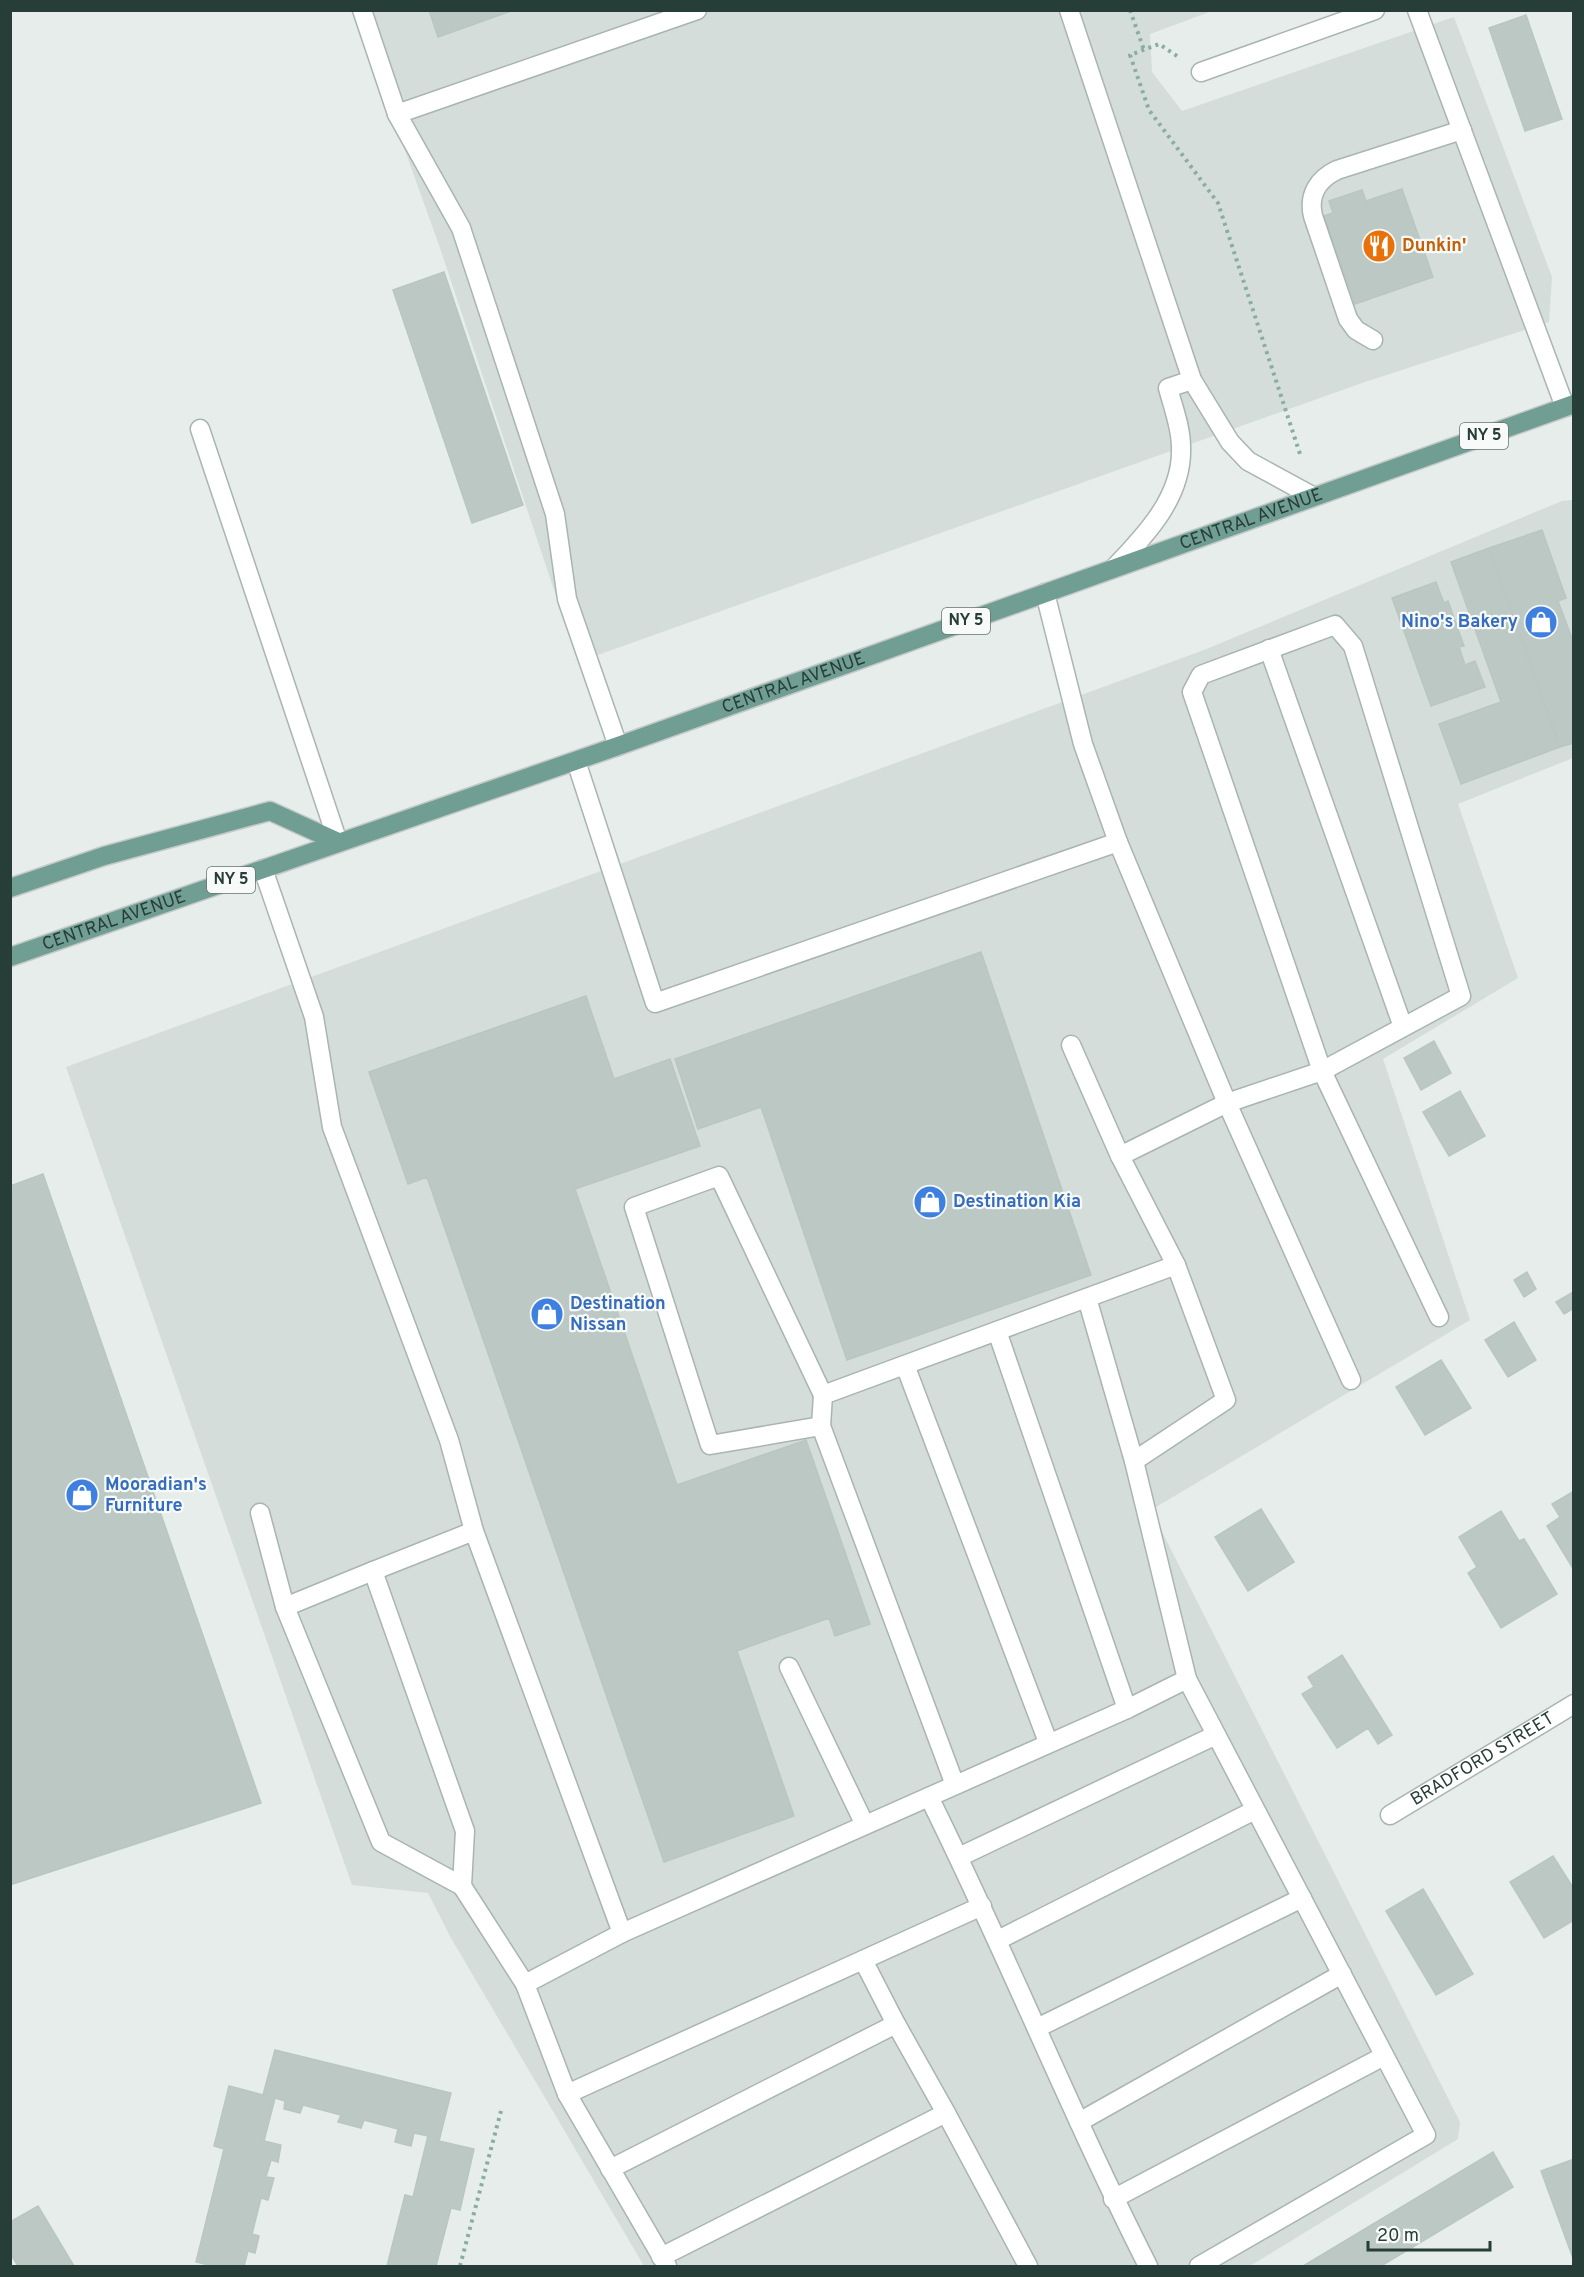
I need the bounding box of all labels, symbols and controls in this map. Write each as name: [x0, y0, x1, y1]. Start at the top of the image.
restaurant icon: Dunkin': [1361, 228, 1397, 264]
place label: Dunkin': [1402, 235, 1466, 258]
road number: NY 5: [1460, 423, 1508, 449]
street label: CENTRAL AVENUE: [1176, 483, 1326, 556]
shop icon: Nino's Bakery: [1523, 604, 1559, 640]
road number: NY 5: [942, 608, 990, 634]
place label: Nino's Bakery: [1401, 611, 1518, 634]
street label: CENTRAL AVENUE: [719, 647, 868, 719]
road number: NY 5: [207, 867, 255, 893]
street label: CENTRAL AVENUE: [39, 885, 189, 956]
shop icon: Destination Kia: [912, 1184, 948, 1220]
place label: Destination Kia: [953, 1191, 1081, 1214]
place label: Destination Nissan: [570, 1293, 666, 1337]
shop icon: Destination Nissan: [529, 1296, 565, 1332]
place label: Mooradian's Furniture: [105, 1474, 207, 1518]
shop icon: Mooradian's Furniture: [64, 1477, 100, 1513]
street label: BRADFORD STREET: [1406, 1707, 1559, 1811]
scale bar: [1368, 2214, 1490, 2252]
text: 20 m: [1377, 2225, 1419, 2248]

